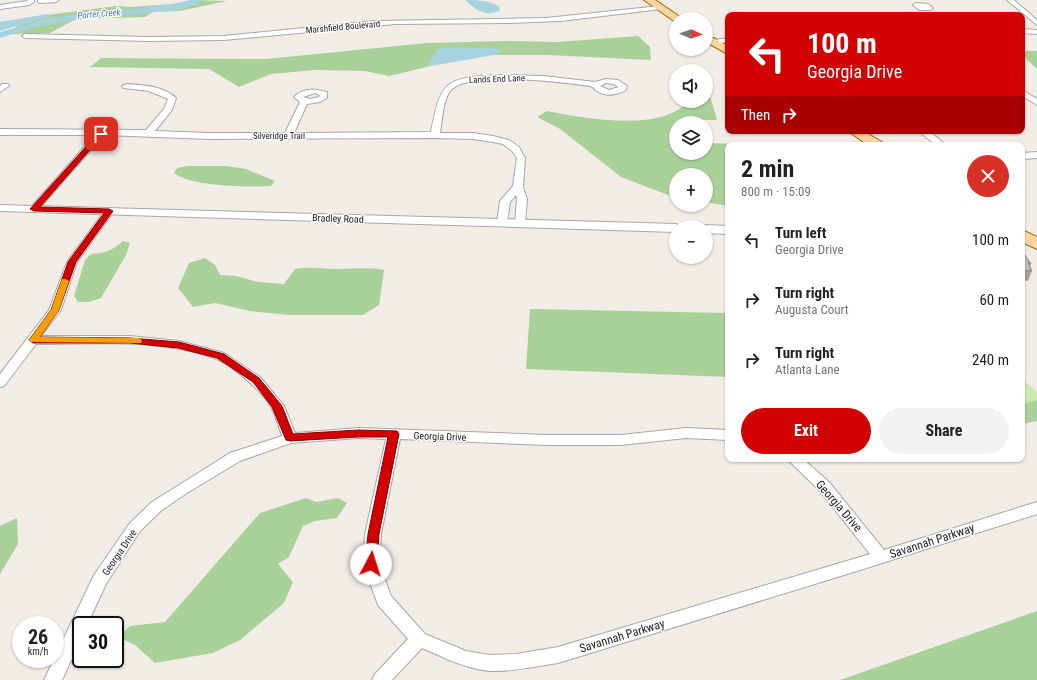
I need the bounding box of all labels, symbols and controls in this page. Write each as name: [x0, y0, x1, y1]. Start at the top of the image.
water label: Porter Creek: [77, 7, 122, 21]
north arrow: [669, 12, 713, 56]
map controls: [669, 12, 713, 264]
street label: Marshfield Boulevard: [305, 19, 381, 35]
text: 100 m: [807, 27, 877, 60]
icon: left: [741, 28, 793, 80]
text: Georgia Drive: [807, 61, 902, 82]
button: sound: [669, 64, 713, 108]
street label: Lands End Lane: [469, 73, 525, 85]
icon: right: [778, 104, 800, 126]
text: Then: [741, 106, 770, 124]
button: layers: [669, 116, 713, 160]
pin: [84, 117, 118, 151]
icon: arrive: [90, 123, 112, 145]
street label: Silveridge Trail: [253, 131, 305, 141]
text: 2 min: [741, 155, 794, 183]
button: close: [967, 155, 1009, 197]
button: +: [669, 168, 713, 212]
text: 800 m · 15:09: [741, 184, 811, 199]
street label: Bradley Road: [312, 212, 364, 225]
button: −: [669, 220, 713, 264]
text: Turn left: [775, 224, 826, 242]
icon: left: [741, 229, 763, 251]
text: 100 m: [972, 231, 1009, 249]
text: Georgia Drive: [775, 242, 844, 257]
text: Turn right: [775, 284, 834, 302]
icon: right: [741, 289, 763, 311]
text: 60 m: [979, 291, 1009, 309]
text: Augusta Court: [775, 302, 849, 317]
text: Turn right: [775, 344, 834, 362]
icon: right: [741, 349, 763, 371]
text: 240 m: [972, 351, 1009, 369]
text: Atlanta Lane: [775, 362, 840, 377]
button: Exit: [741, 408, 871, 454]
button: Share: [879, 408, 1009, 454]
street label: Georgia Drive: [413, 430, 467, 443]
street label: Georgia Drive: [813, 477, 865, 535]
street label: Savannah Parkway: [888, 521, 976, 561]
street label: Georgia Drive: [100, 527, 139, 577]
position arrow: [350, 543, 392, 585]
speed limit sign: 30: [72, 616, 124, 668]
street label: Savannah Parkway: [578, 616, 666, 656]
text: 26: [28, 625, 48, 649]
text: km/h: [28, 646, 48, 657]

